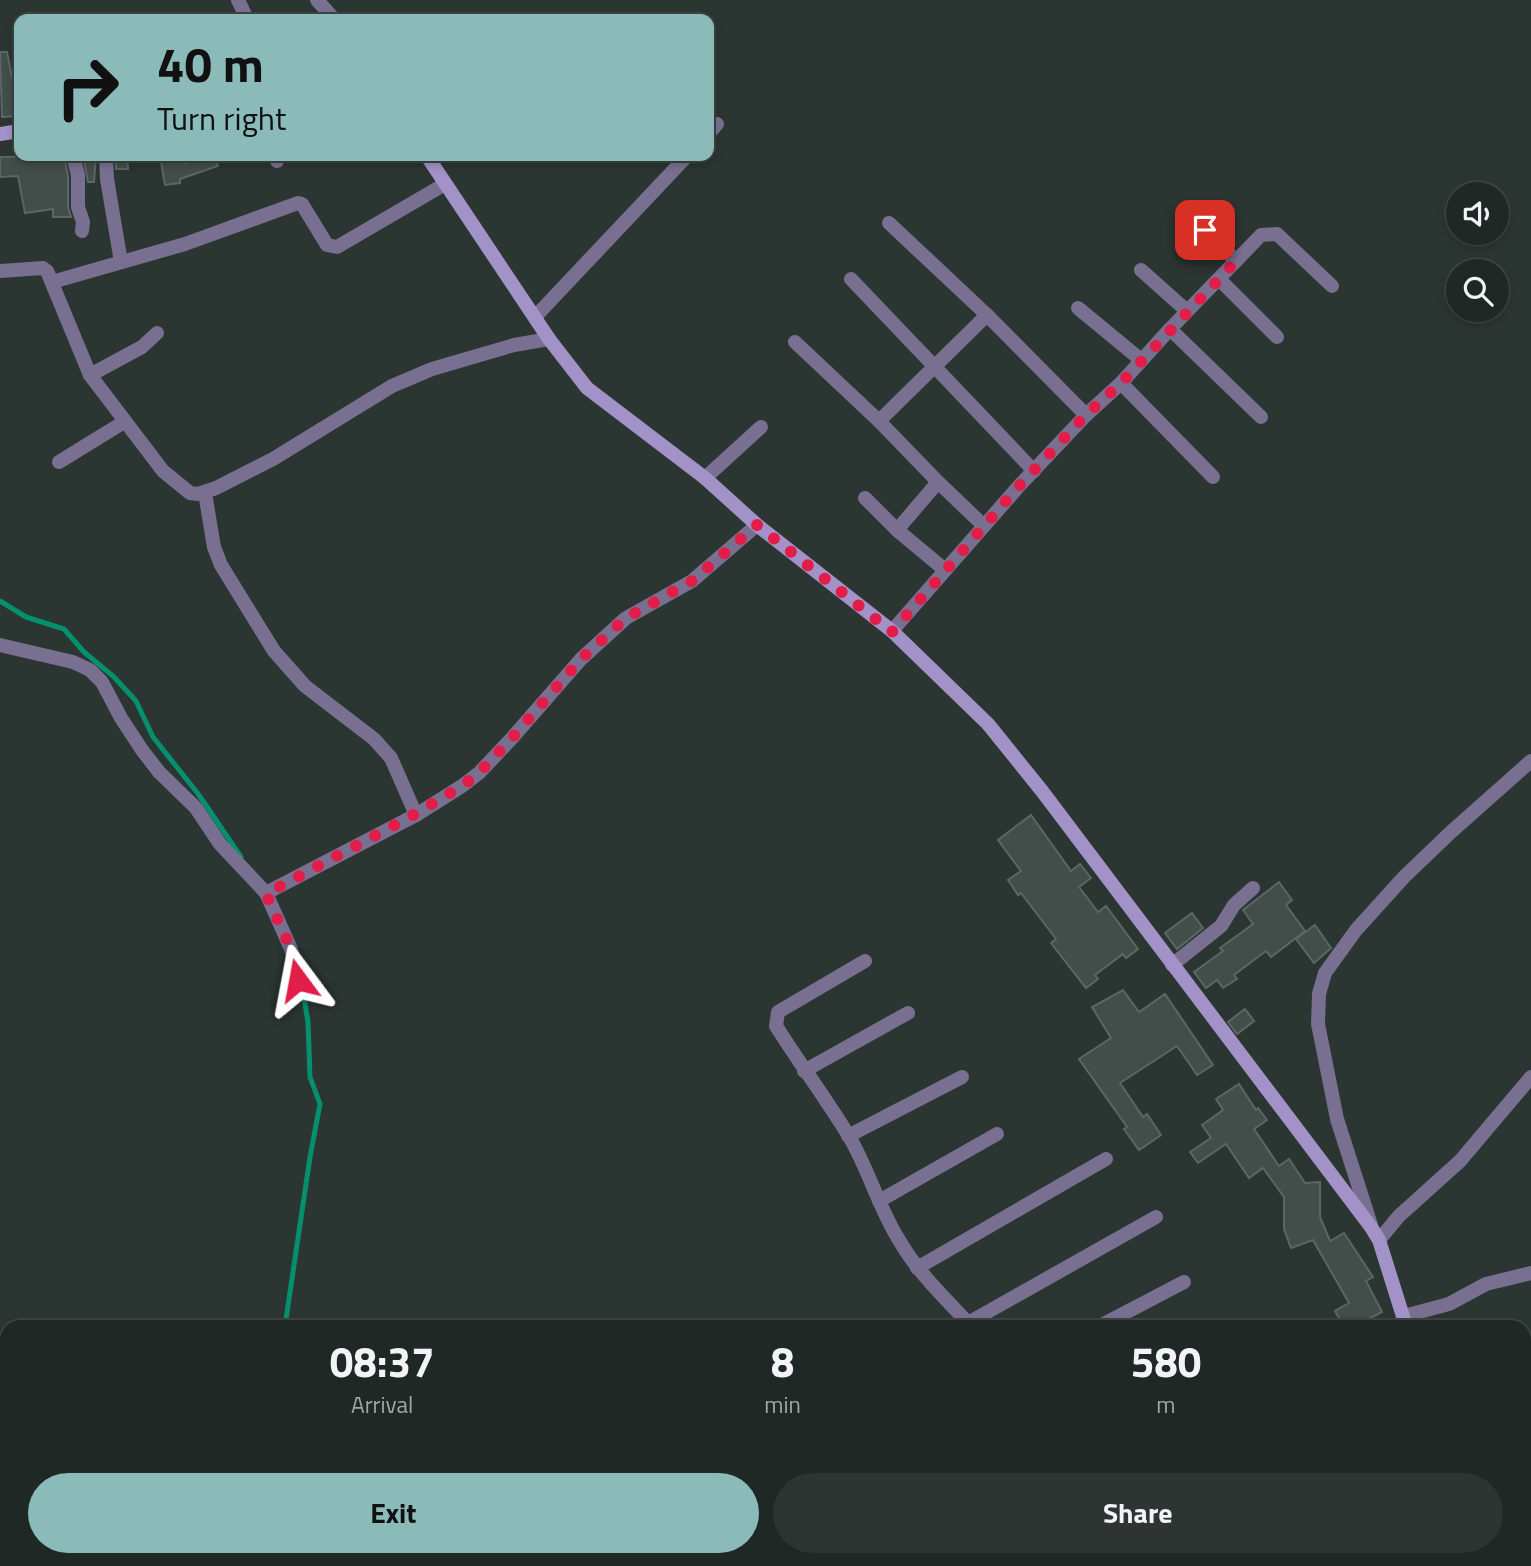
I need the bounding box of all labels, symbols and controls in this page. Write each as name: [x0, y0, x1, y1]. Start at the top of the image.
text: 40 m: [157, 26, 264, 101]
icon: right: [42, 42, 133, 133]
text: Turn right: [157, 94, 286, 142]
map controls: [1446, 182, 1509, 322]
button: sound: [1446, 182, 1509, 245]
pin: [1175, 200, 1235, 260]
icon: arrive: [1186, 211, 1224, 249]
button: search: [1446, 259, 1509, 322]
position arrow: [261, 943, 335, 1017]
text: 08:37: [330, 1329, 435, 1393]
text: 8: [771, 1329, 794, 1393]
text: 580: [1131, 1329, 1201, 1393]
text: Arrival: [351, 1387, 413, 1422]
text: min: [764, 1387, 801, 1422]
text: m: [1156, 1387, 1176, 1422]
button: Exit: [28, 1473, 759, 1553]
button: Share: [773, 1473, 1503, 1553]

